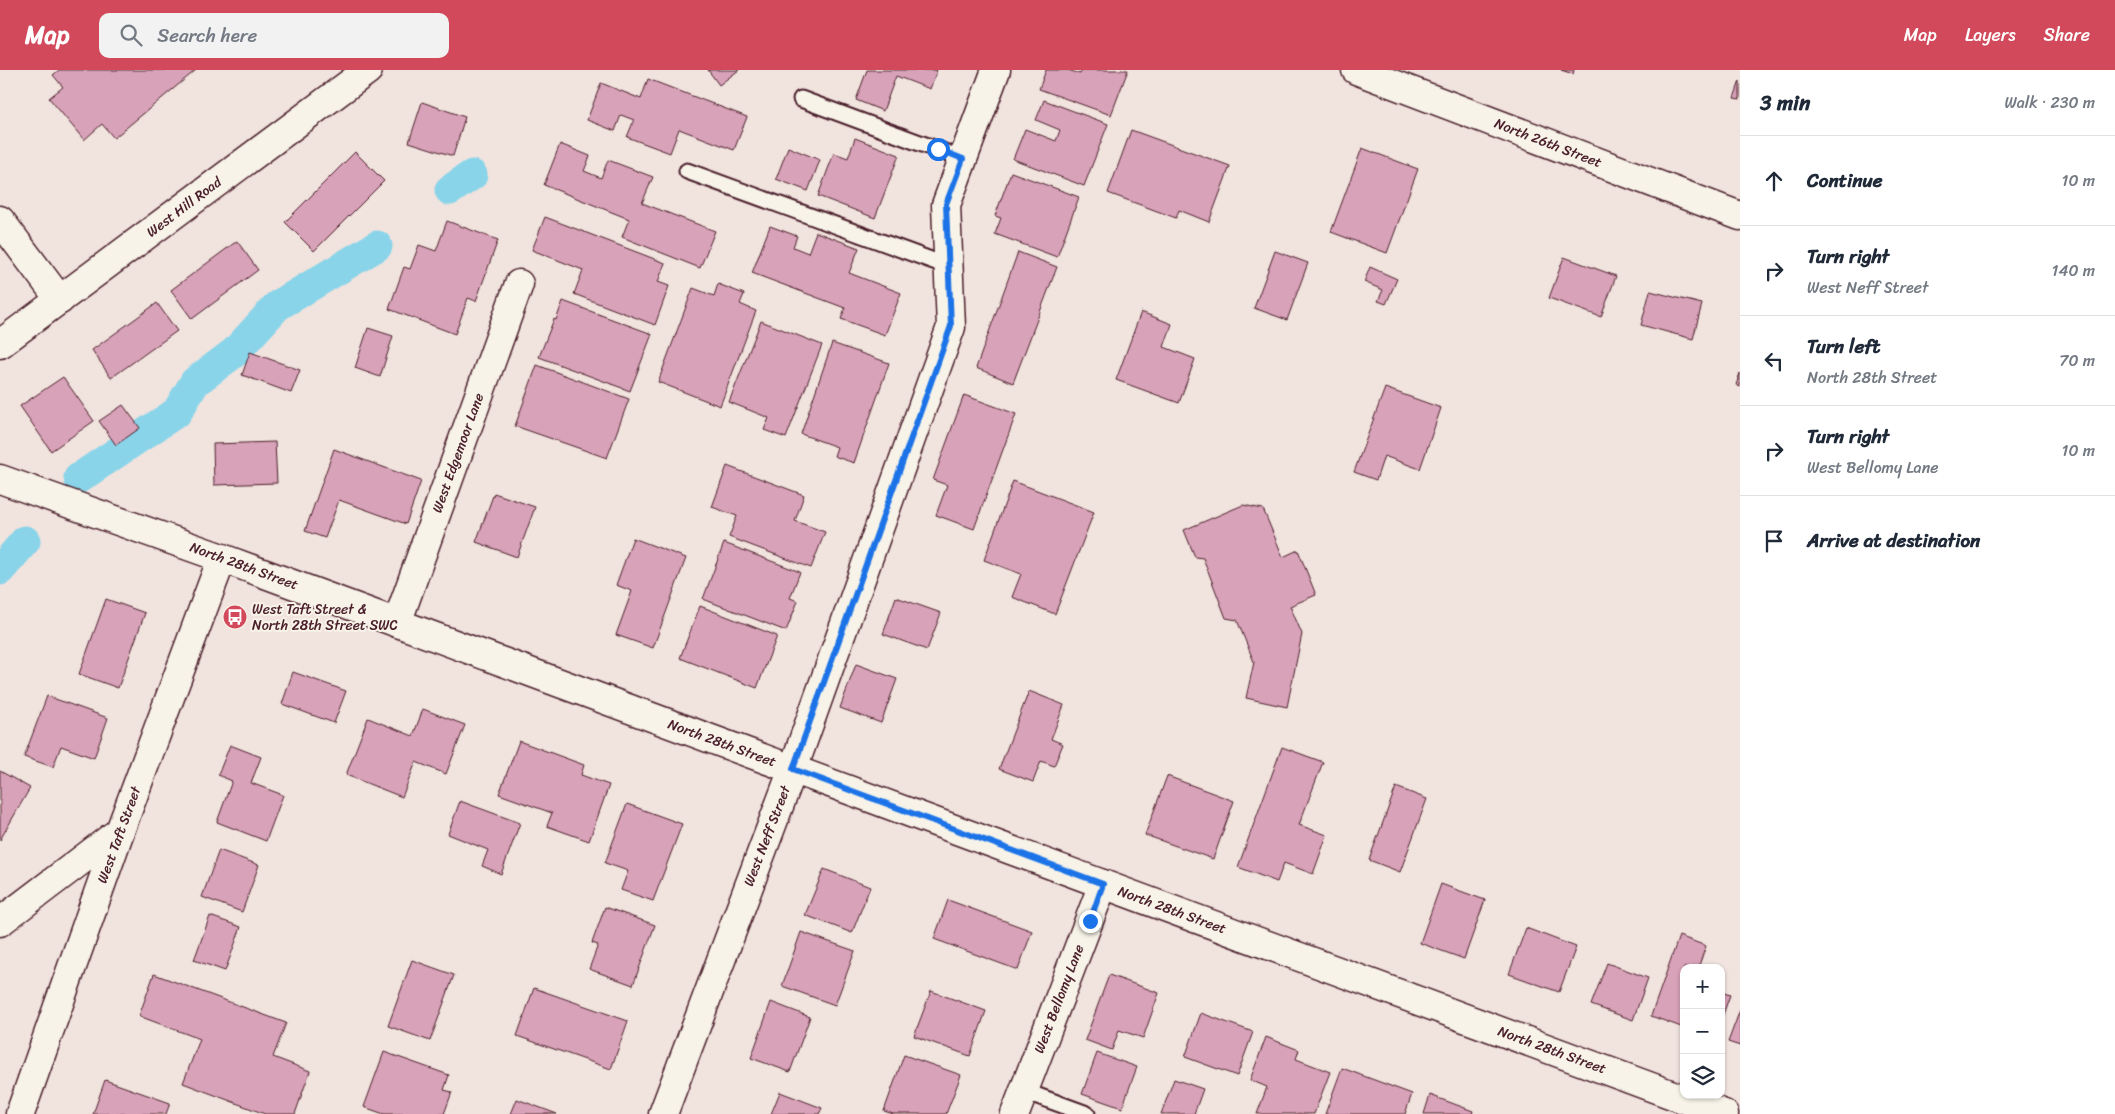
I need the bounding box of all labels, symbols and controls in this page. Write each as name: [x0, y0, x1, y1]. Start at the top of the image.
search box: [99, 13, 449, 58]
text: Map: [25, 14, 69, 56]
text: Search here: [157, 19, 257, 52]
text: Map: [1904, 19, 1937, 51]
text: Layers: [1965, 19, 2016, 51]
text: Share: [2044, 19, 2090, 51]
icon: search: [117, 21, 145, 49]
text: 3 min: [1760, 84, 1810, 122]
text: Walk · 230 m: [2004, 88, 2095, 117]
street label: North 26th Street: [1491, 111, 1605, 175]
route start: [927, 138, 950, 161]
text: Continue: [1807, 164, 1883, 197]
text: 10 m: [2062, 166, 2095, 195]
icon: ahead: [1760, 167, 1788, 195]
street label: West Hill Road: [141, 169, 228, 244]
text: Turn right: [1807, 240, 1889, 273]
text: 140 m: [2052, 256, 2095, 285]
icon: right: [1760, 257, 1788, 285]
text: West Neff Street: [1807, 273, 1928, 302]
text: Turn left: [1807, 330, 1880, 363]
text: 70 m: [2059, 346, 2095, 375]
icon: left: [1760, 347, 1788, 375]
text: North 28th Street: [1807, 363, 1937, 392]
street label: West Edgemoor Lane: [425, 390, 491, 516]
text: Turn right: [1807, 420, 1889, 453]
text: 10 m: [2062, 436, 2095, 465]
icon: right: [1760, 437, 1788, 465]
text: West Bellomy Lane: [1807, 453, 1939, 482]
text: Arrive at destination: [1807, 524, 1980, 557]
icon: arrive: [1760, 527, 1788, 555]
street label: North 28th Street: [186, 535, 302, 597]
place label: West Taft Street & North 28th Street SWC: [252, 597, 398, 638]
bus stop icon: West Taft Street & North 28th Street SWC: [222, 604, 248, 630]
street label: North 28th Street: [664, 712, 780, 774]
street label: West Neff Street: [736, 781, 798, 890]
street label: West Taft Street: [90, 782, 149, 887]
street label: North 28th Street: [1114, 879, 1230, 941]
route end: [1079, 910, 1102, 933]
street label: West Bellomy Lane: [1027, 941, 1091, 1057]
map controls: [1680, 964, 1725, 1099]
button: +: [1680, 964, 1725, 1009]
button: −: [1680, 1009, 1725, 1054]
street label: North 28th Street: [1494, 1019, 1610, 1081]
button: layers: [1680, 1054, 1725, 1099]

